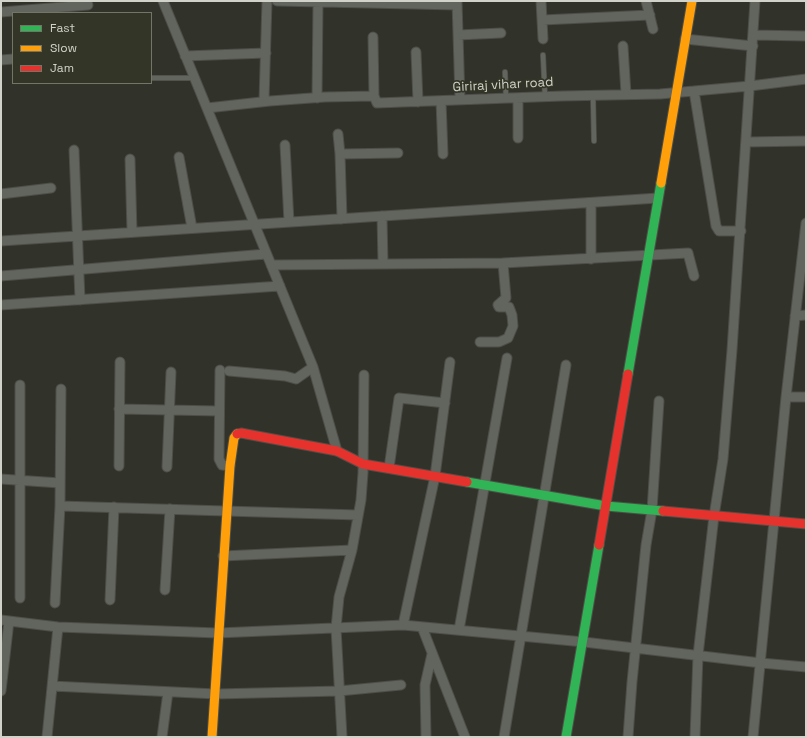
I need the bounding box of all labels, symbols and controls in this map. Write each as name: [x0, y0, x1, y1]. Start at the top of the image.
legend: [12, 12, 152, 84]
text: Fast: [50, 20, 75, 36]
text: Slow: [50, 40, 77, 56]
text: Jam: [50, 60, 74, 76]
street label: Giriraj vihar road: [452, 75, 554, 95]

